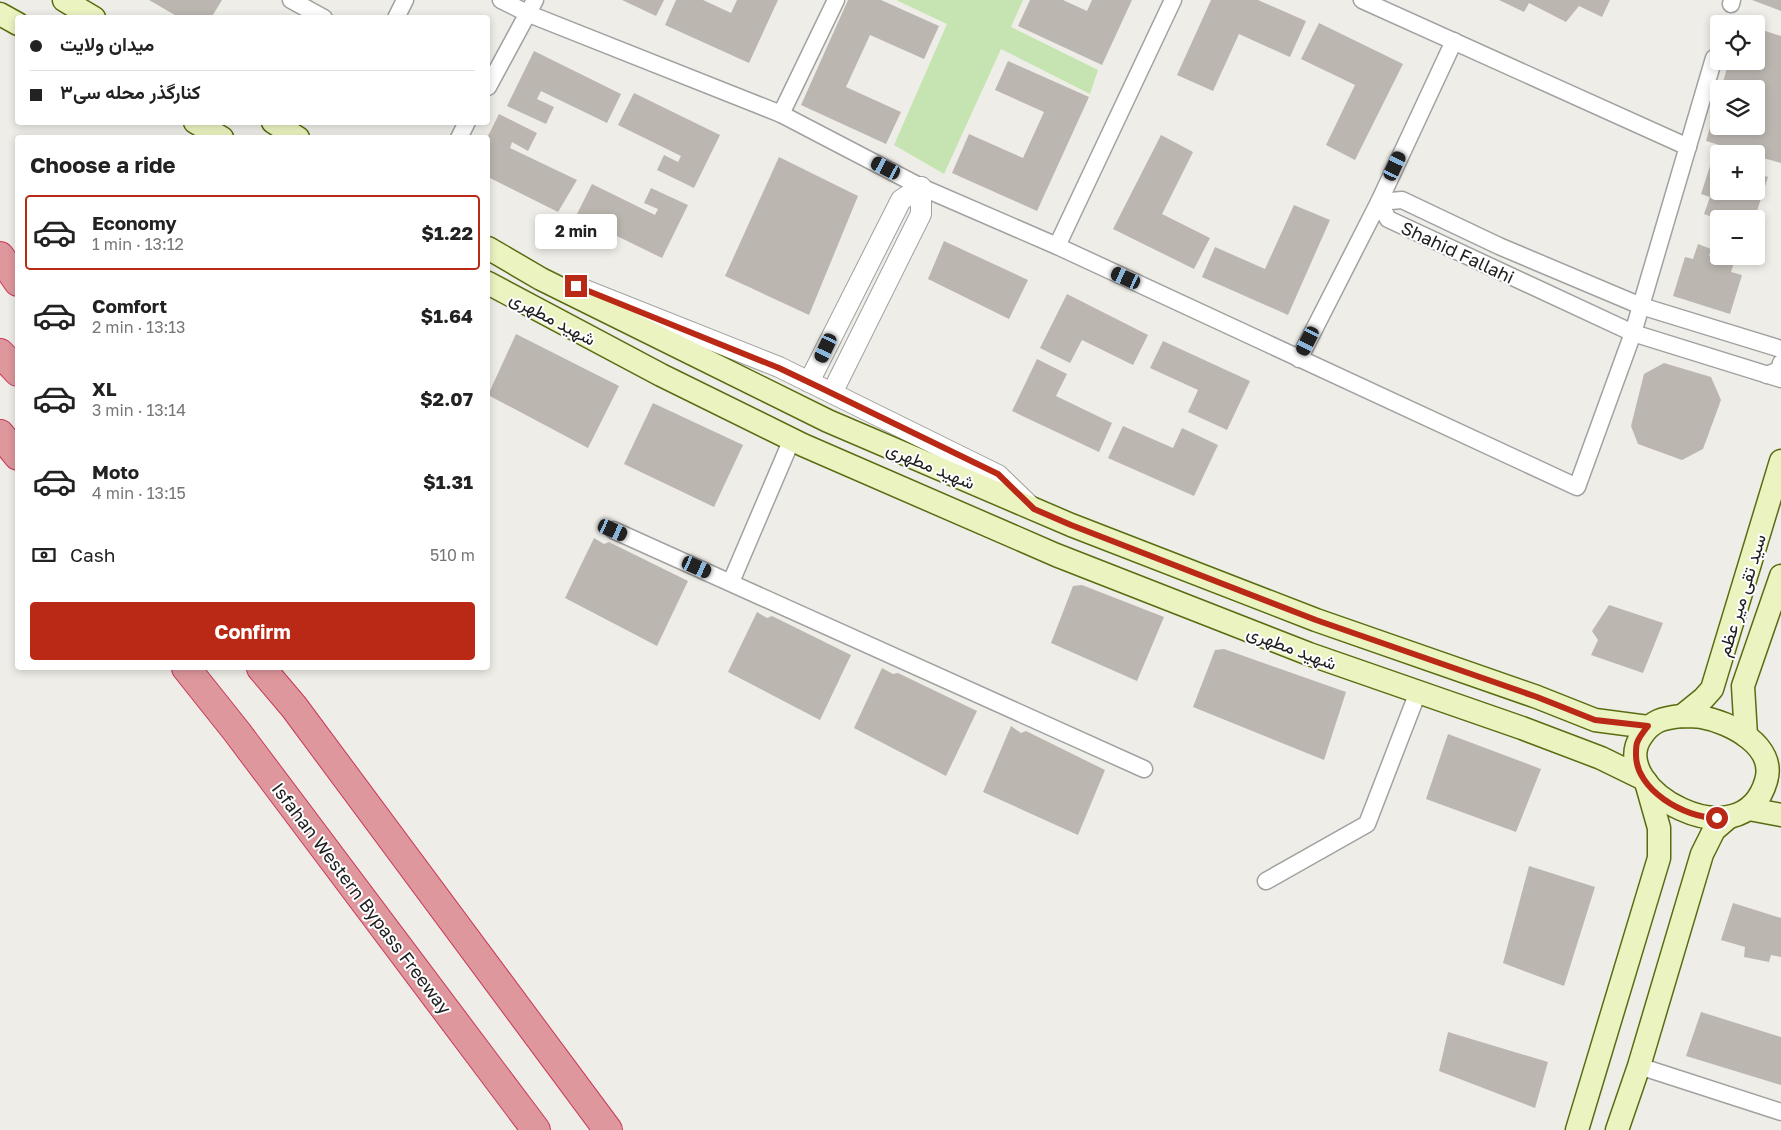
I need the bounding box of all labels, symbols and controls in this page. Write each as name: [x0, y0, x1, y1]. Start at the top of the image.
map controls: [1710, 15, 1765, 265]
button: locate: [1710, 15, 1765, 70]
text: میدان ولایت: [60, 32, 154, 55]
text: کنارگذر محله سی۳: [60, 80, 201, 103]
button: layers: [1710, 80, 1765, 135]
button: +: [1710, 145, 1765, 200]
car: [1381, 149, 1408, 183]
text: Choose a ride: [30, 151, 176, 178]
car: [869, 155, 902, 181]
icon: car: [32, 210, 77, 255]
button: −: [1710, 210, 1765, 265]
text: Economy: [92, 211, 177, 234]
callout: 2 min: [535, 214, 617, 248]
street label: Shahid Fallahi: [1398, 216, 1518, 288]
text: $1.22: [421, 221, 473, 244]
text: 2 min: [555, 221, 597, 241]
text: 1 min · 13:12: [92, 234, 184, 254]
car: [1109, 265, 1142, 291]
route end: [565, 275, 587, 297]
street label: شهید مطهری: [506, 286, 600, 351]
icon: car: [32, 293, 77, 338]
text: Comfort: [92, 294, 167, 317]
text: $1.64: [420, 304, 473, 327]
text: 2 min · 13:13: [92, 317, 185, 337]
car: [1294, 324, 1321, 358]
car: [812, 331, 839, 365]
icon: car: [32, 376, 77, 421]
text: XL: [92, 377, 117, 400]
text: $2.07: [420, 387, 473, 410]
text: 3 min · 13:14: [92, 400, 186, 420]
street label: شهید مطهری: [883, 436, 979, 494]
icon: car: [32, 459, 77, 504]
text: Moto: [92, 460, 139, 483]
text: $1.31: [423, 470, 473, 493]
text: 4 min · 13:15: [92, 483, 186, 503]
car: [596, 517, 629, 543]
street label: سید تقی میر عظم: [1712, 531, 1772, 660]
icon: cash: [30, 541, 58, 569]
text: Cash: [70, 543, 115, 566]
text: 510 m: [430, 545, 475, 565]
car: [680, 554, 713, 580]
button: Confirm: [30, 602, 475, 660]
street label: شهید مطهری: [1244, 620, 1340, 675]
street label: Isfahan Western Bypass Freeway: [268, 778, 456, 1018]
route start: [1706, 807, 1728, 829]

